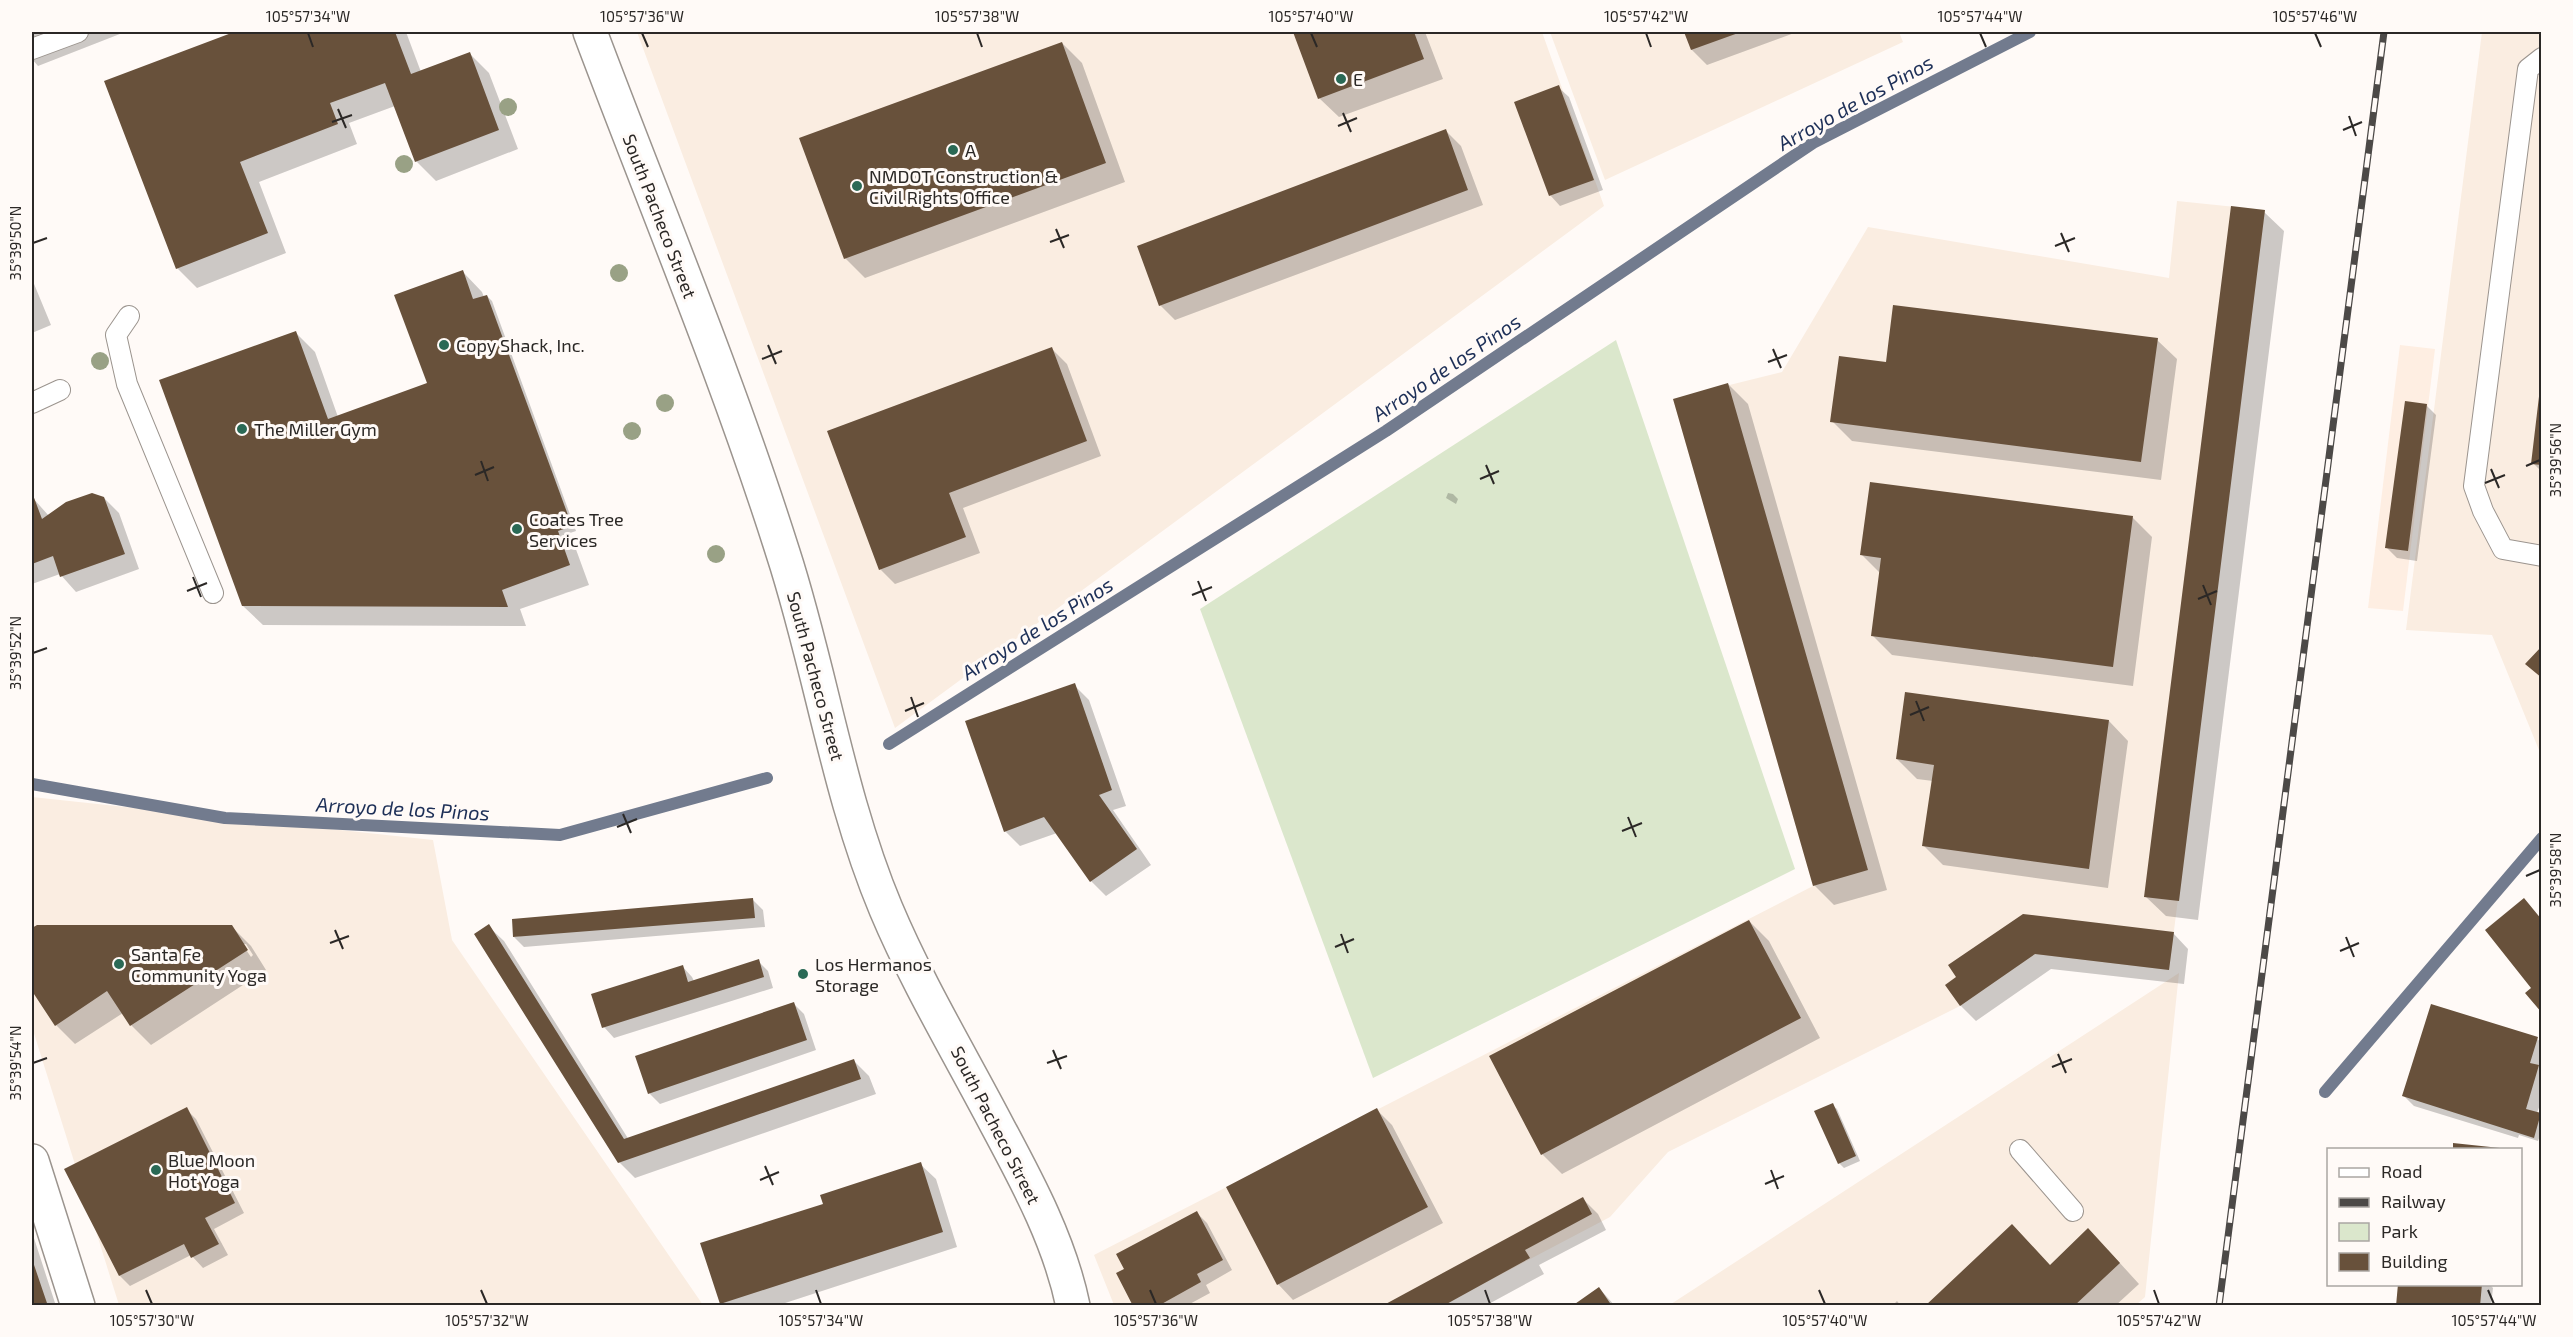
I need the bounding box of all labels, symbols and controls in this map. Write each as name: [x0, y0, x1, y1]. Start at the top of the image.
text: 105°57'34"W: [266, 7, 350, 25]
text: 105°57'36"W: [600, 7, 684, 25]
text: 105°57'38"W: [935, 7, 1019, 25]
text: 105°57'40"W: [1269, 7, 1353, 25]
text: 105°57'42"W: [1604, 7, 1688, 25]
text: 105°57'44"W: [1938, 7, 2022, 25]
text: 105°57'46"W: [2273, 7, 2357, 25]
water label: Arroyo de los Pinos: [1772, 49, 1937, 156]
place label: E: [1353, 68, 1363, 90]
marker: E: [1334, 72, 1348, 86]
street label: South Pacheco Street: [619, 131, 702, 301]
place label: A: [965, 139, 977, 161]
marker: A: [946, 143, 960, 157]
place label: NMDOT Construction & Civil Rights Office: [869, 165, 1058, 208]
marker: NMDOT Construction & Civil Rights Office: [850, 179, 864, 193]
text: 35°39'50"N: [6, 206, 24, 280]
water label: Arroyo de los Pinos: [1366, 308, 1525, 427]
place label: Copy Shack, Inc.: [456, 334, 585, 356]
marker: Copy Shack, Inc.: [437, 338, 451, 352]
place label: The Miller Gym: [254, 418, 377, 440]
marker: The Miller Gym: [235, 422, 249, 436]
text: 35°39'56"N: [2546, 423, 2564, 497]
place label: Coates Tree Services: [529, 508, 624, 551]
marker: Coates Tree Services: [510, 522, 524, 536]
water label: Arroyo de los Pinos: [956, 572, 1118, 686]
street label: South Pacheco Street: [783, 589, 849, 763]
text: 35°39'52"N: [6, 616, 24, 690]
water label: Arroyo de los Pinos: [315, 791, 490, 826]
text: 35°39'58"N: [2546, 833, 2564, 907]
place label: Santa Fe Community Yoga: [131, 943, 267, 986]
place label: Los Hermanos Storage: [815, 953, 932, 996]
marker: Santa Fe Community Yoga: [112, 957, 126, 971]
marker: Los Hermanos Storage: [796, 967, 810, 981]
text: 35°39'54"N: [6, 1026, 24, 1100]
street label: South Pacheco Street: [947, 1042, 1045, 1208]
legend: [2327, 1148, 2522, 1286]
place label: Blue Moon Hot Yoga: [168, 1149, 255, 1192]
text: Road: [2381, 1160, 2422, 1182]
marker: Blue Moon Hot Yoga: [149, 1163, 163, 1177]
text: Railway: [2381, 1190, 2446, 1212]
text: Park: [2381, 1220, 2418, 1242]
text: Building: [2381, 1250, 2448, 1272]
text: 105°57'30"W: [110, 1311, 194, 1329]
text: 105°57'32"W: [445, 1311, 529, 1329]
text: 105°57'34"W: [779, 1311, 863, 1329]
text: 105°57'36"W: [1114, 1311, 1198, 1329]
text: 105°57'38"W: [1448, 1311, 1532, 1329]
text: 105°57'40"W: [1783, 1311, 1867, 1329]
text: 105°57'42"W: [2117, 1311, 2201, 1329]
text: 105°57'44"W: [2452, 1311, 2536, 1329]

